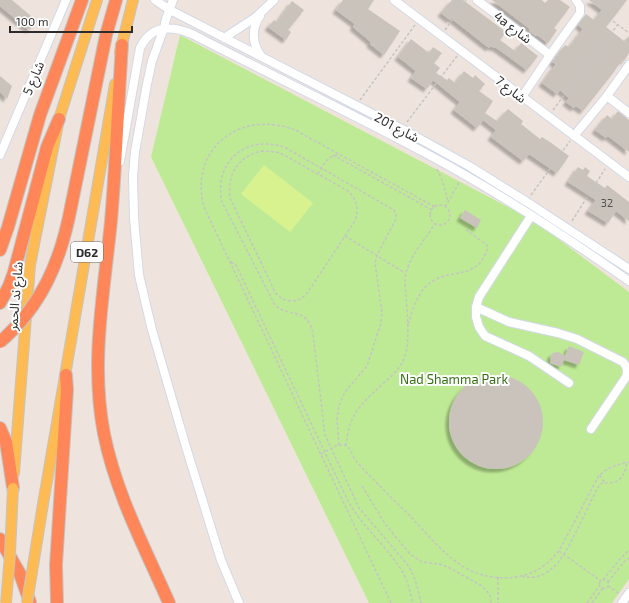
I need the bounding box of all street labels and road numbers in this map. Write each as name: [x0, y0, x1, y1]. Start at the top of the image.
street label: 4a شارع: [489, 8, 535, 49]
street label: شارع 5: [19, 59, 50, 99]
street label: شارع 7: [490, 72, 530, 108]
street label: شارع 201: [370, 109, 422, 148]
road number: D62: [71, 242, 103, 262]
street label: شارع ند الحمر: [4, 261, 29, 332]

